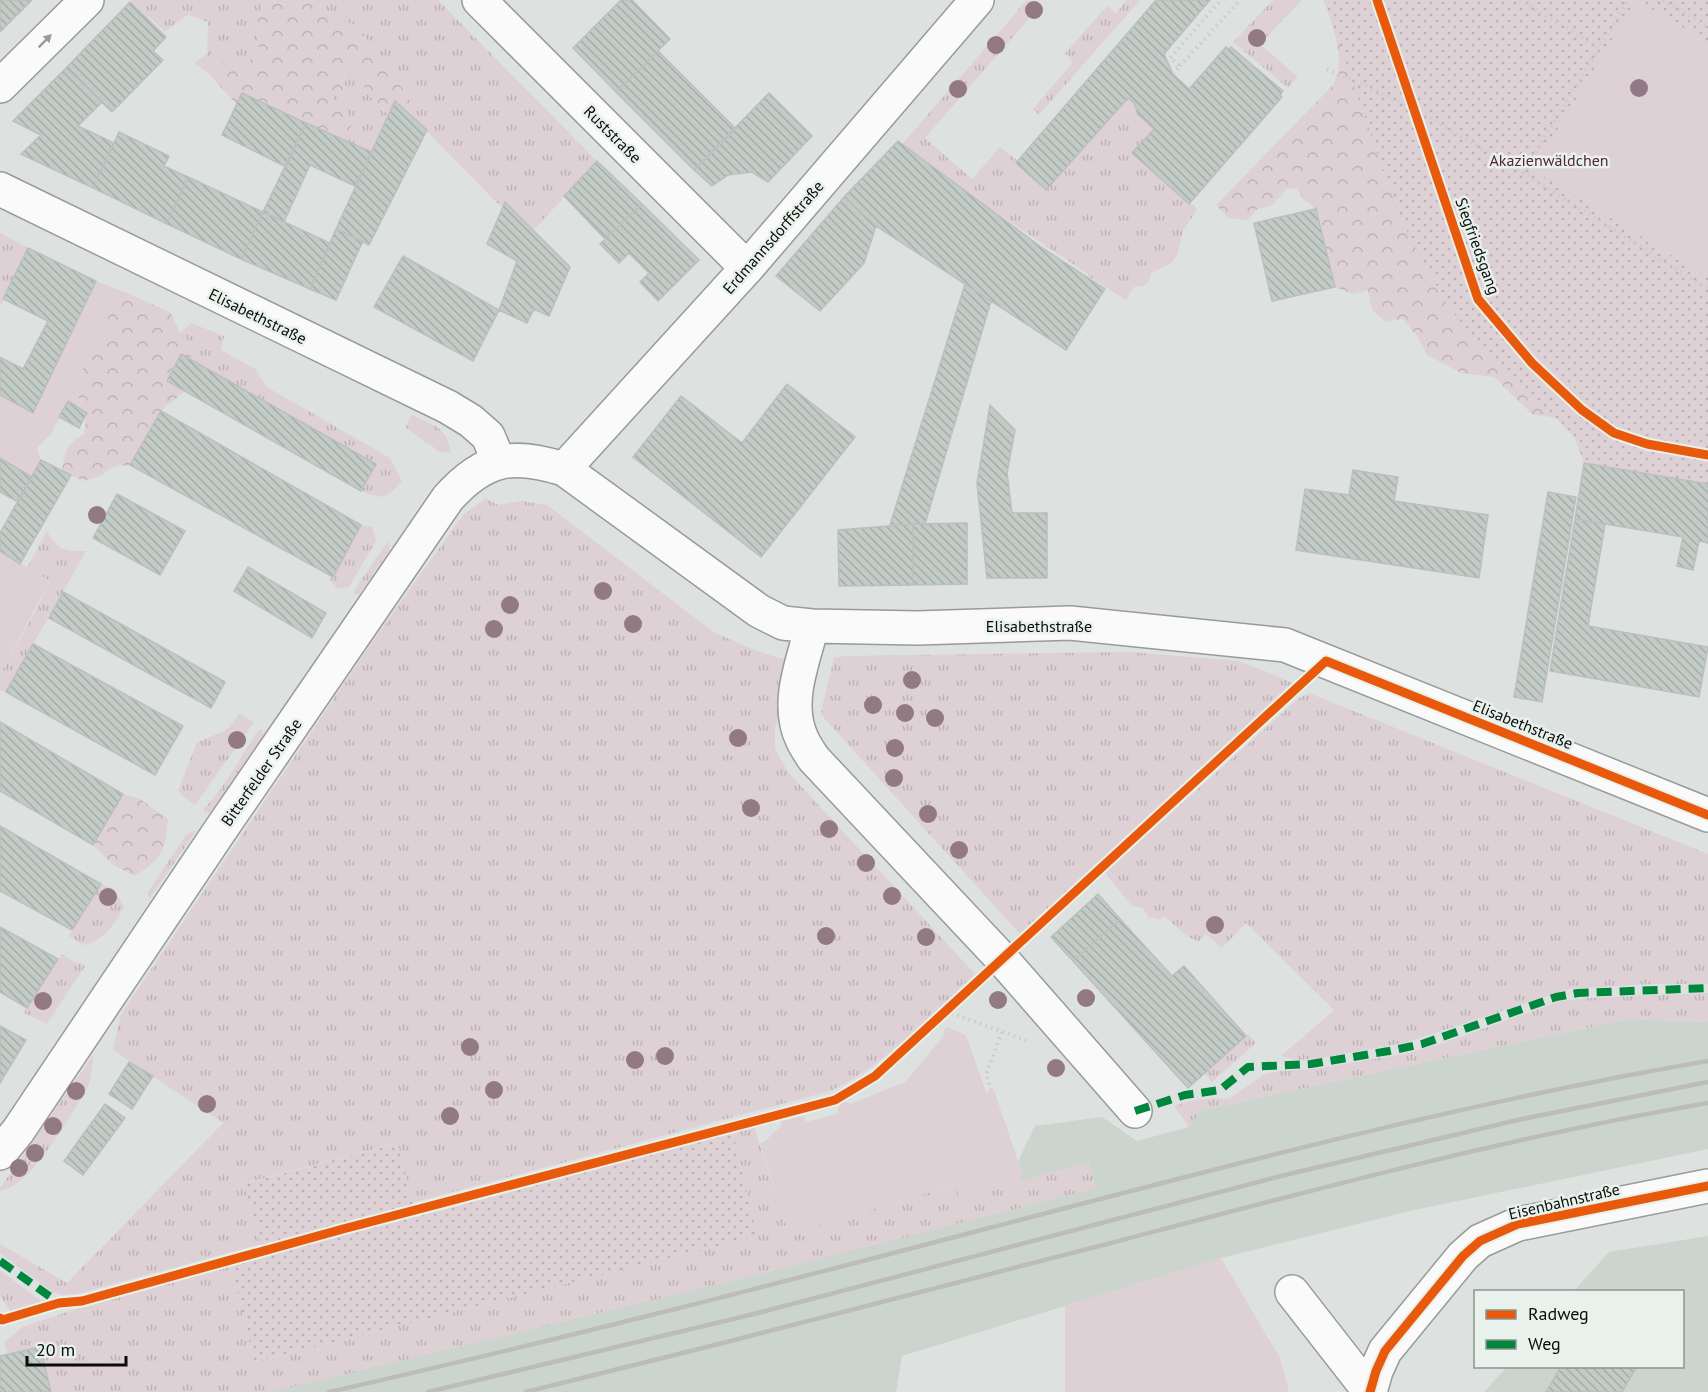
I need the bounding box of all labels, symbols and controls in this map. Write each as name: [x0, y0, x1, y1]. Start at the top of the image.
one-way arrow: [38, 34, 53, 48]
street label: Ruststraße: [580, 101, 646, 167]
park label: Akazienwäldchen: [1489, 150, 1609, 170]
street label: Erdmannsdorffstraße: [718, 176, 828, 298]
street label: Siegfriedsgang: [1451, 195, 1505, 297]
street label: Elisabethstraße: [206, 284, 310, 348]
street label: Elisabethstraße: [986, 616, 1092, 636]
street label: Elisabethstraße: [1470, 695, 1576, 753]
street label: Bitterfelder Straße: [216, 714, 306, 830]
street label: Eisenbahnstraße: [1506, 1178, 1622, 1224]
legend: [1474, 1290, 1684, 1368]
text: Radweg: [1528, 1302, 1589, 1325]
scale bar: [27, 1329, 126, 1367]
text: Weg: [1528, 1332, 1561, 1355]
text: 20 m: [36, 1338, 75, 1361]

